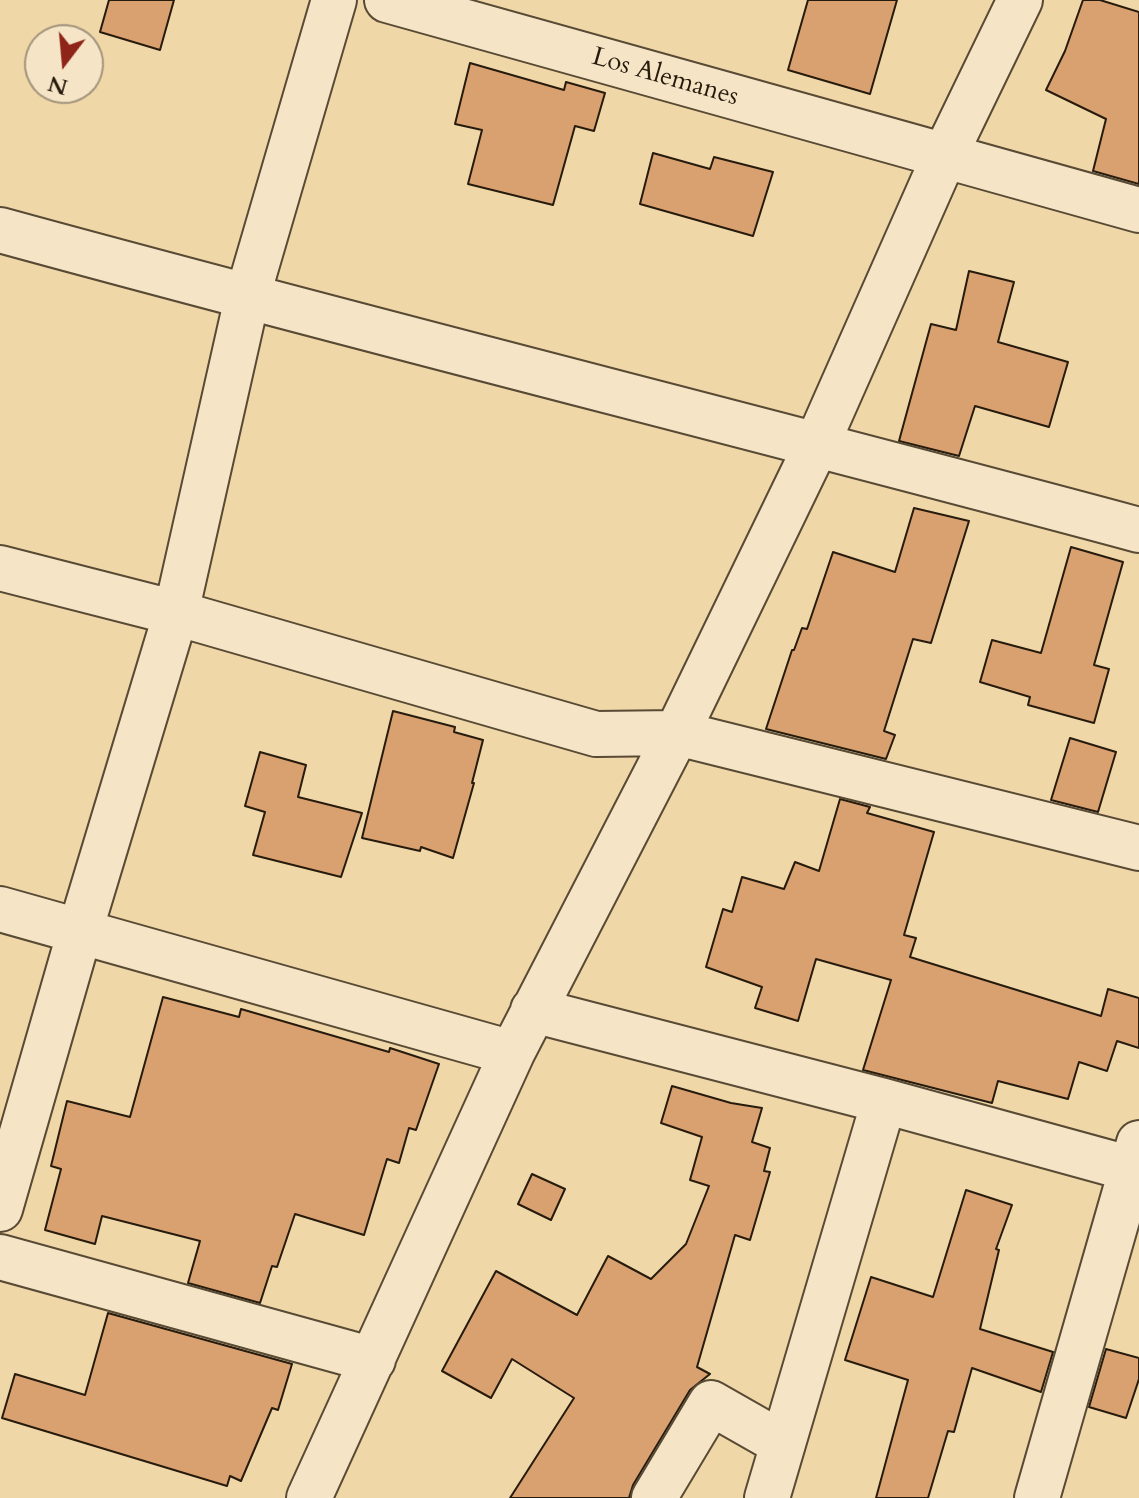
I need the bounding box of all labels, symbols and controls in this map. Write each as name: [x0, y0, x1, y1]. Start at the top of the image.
north arrow: [24, 24, 104, 104]
street label: Los Alemanes: [588, 42, 742, 114]
text: N: [45, 68, 71, 102]

